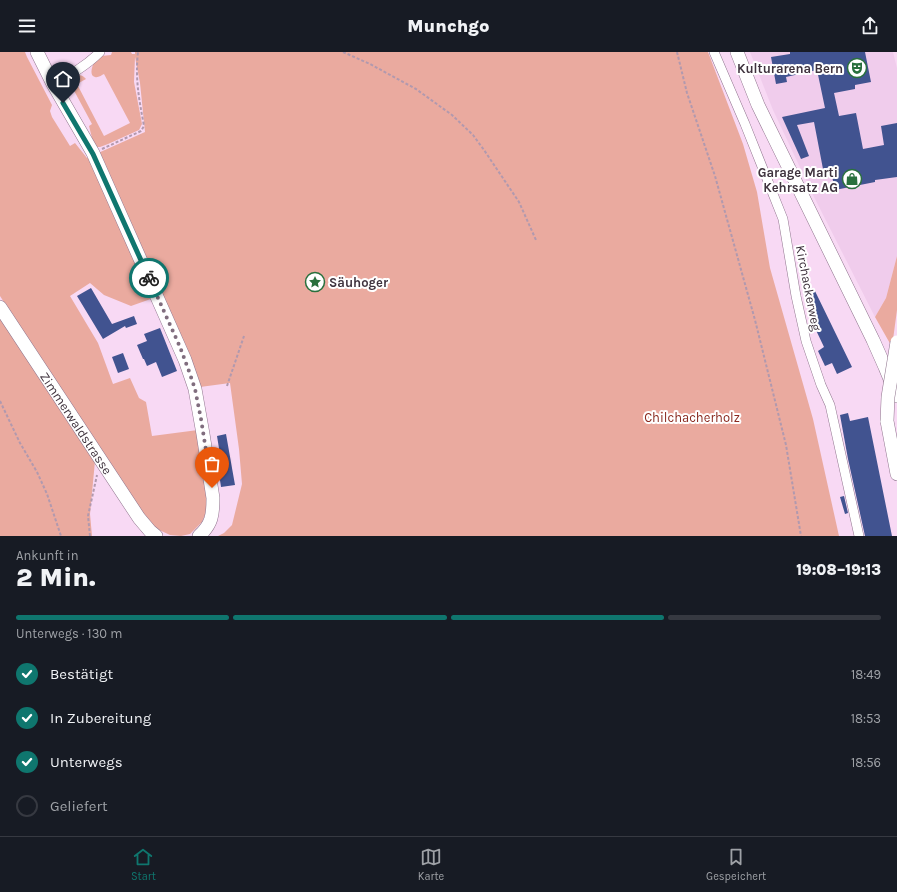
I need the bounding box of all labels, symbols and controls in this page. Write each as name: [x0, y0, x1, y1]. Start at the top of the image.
icon: menu: [16, 15, 38, 37]
text: Munchgo: [407, 15, 490, 37]
icon: share: [859, 15, 881, 37]
theatre icon: Kulturarena Bern: [846, 57, 868, 79]
place label: Kulturarena Bern: [737, 61, 843, 76]
pin: [46, 62, 80, 103]
icon: home: [52, 68, 74, 90]
place label: Garage Marti Kehrsatz AG: [758, 165, 838, 195]
shop icon: Garage Marti Kehrsatz AG: [841, 168, 863, 190]
street label: Kirchackerweg: [793, 244, 824, 333]
courier: [129, 258, 169, 298]
icon: bike: [138, 267, 160, 289]
place icon: Säuhoger: [304, 271, 326, 293]
place label: Säuhoger: [329, 275, 389, 290]
street label: Zimmerwaldstrasse: [37, 369, 115, 478]
park label: Chilchacherholz: [644, 410, 740, 425]
pin: [195, 447, 229, 488]
icon: bag: [201, 453, 223, 475]
text: Ankunft in: [16, 548, 79, 563]
text: 19:08–19:13: [796, 561, 881, 579]
text: 2 Min.: [16, 562, 96, 593]
text: Unterwegs · 130 m: [16, 626, 122, 641]
icon: check: [16, 663, 38, 685]
text: Bestätigt: [50, 665, 113, 683]
text: 18:49: [851, 667, 881, 682]
icon: check: [16, 707, 38, 729]
text: In Zubereitung: [50, 709, 151, 727]
text: 18:53: [851, 711, 881, 726]
icon: check: [16, 751, 38, 773]
text: Unterwegs: [50, 753, 123, 771]
text: 18:56: [851, 755, 881, 770]
text: Geliefert: [50, 797, 108, 815]
tab: Start: [131, 846, 156, 883]
tab: Karte: [418, 846, 444, 883]
tab: Gespeichert: [706, 846, 766, 883]

